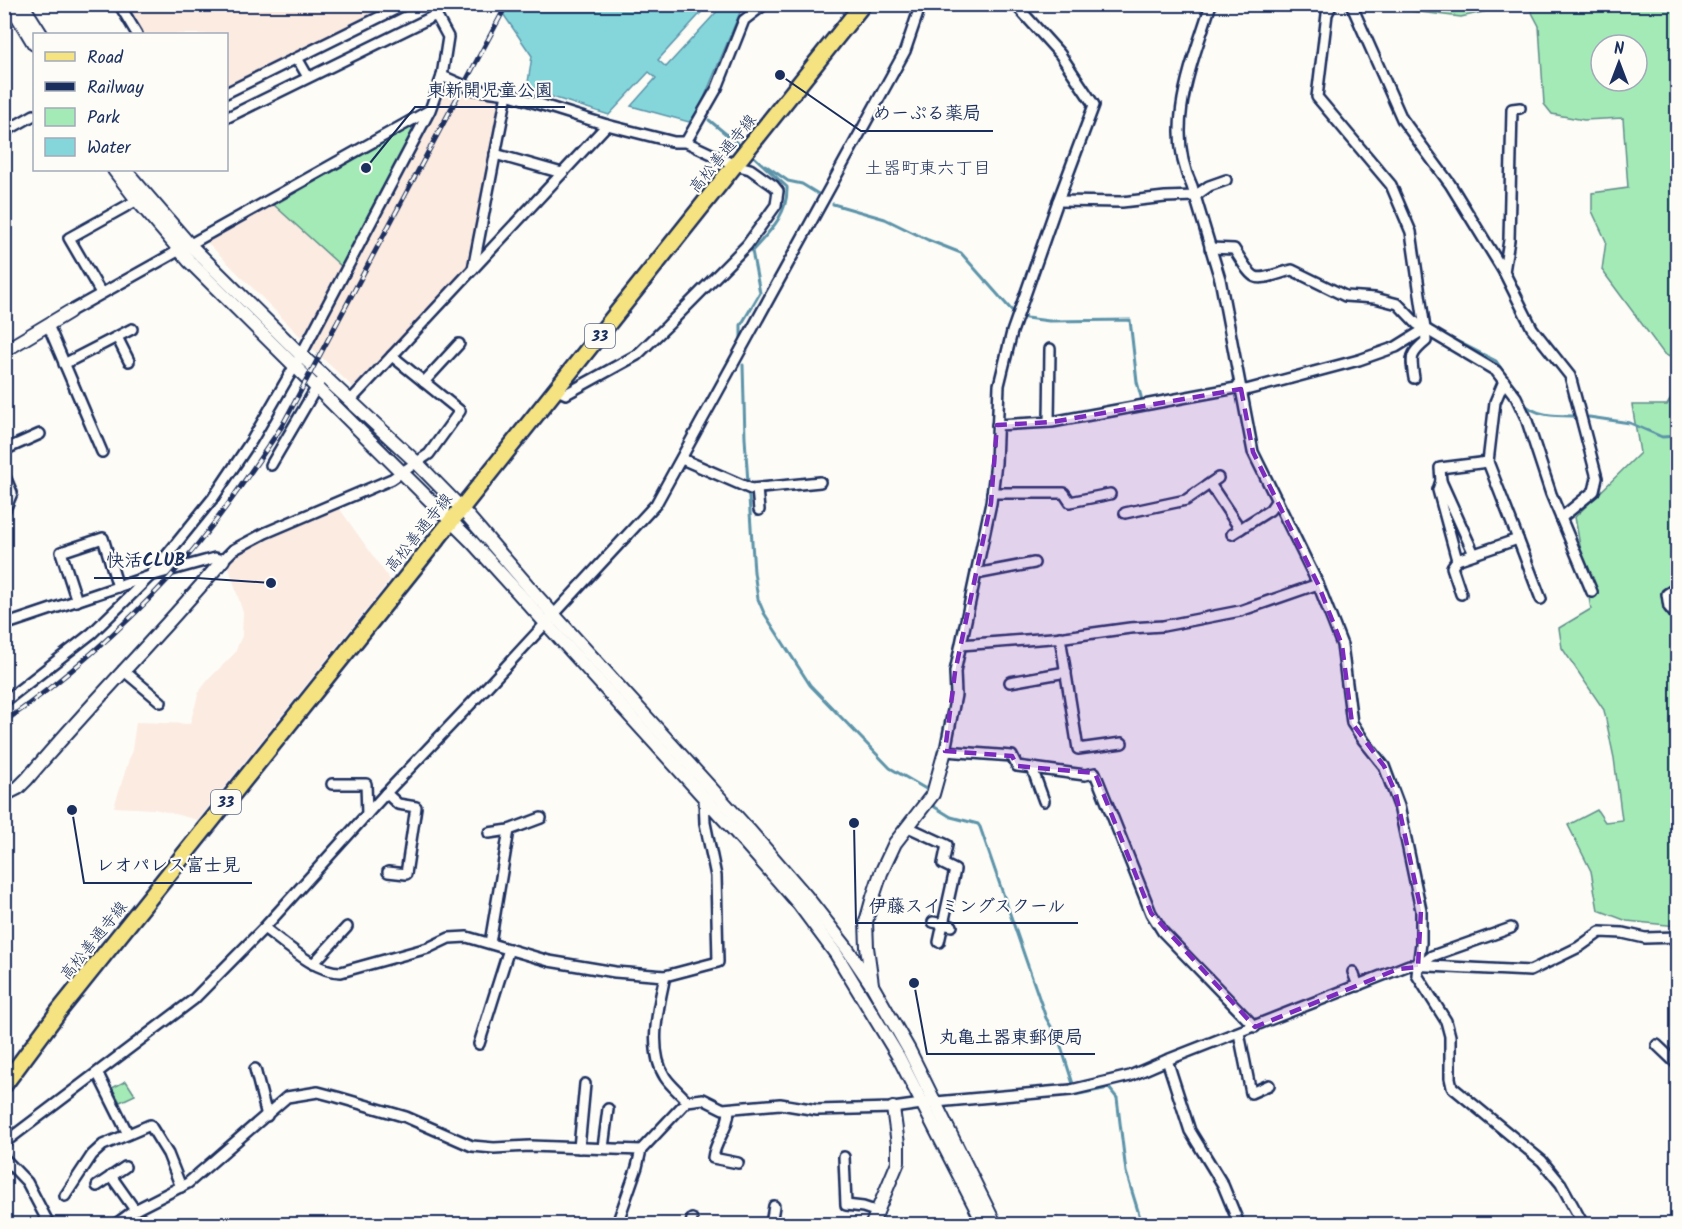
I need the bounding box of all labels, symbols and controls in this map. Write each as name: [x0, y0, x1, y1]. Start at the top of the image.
legend: [33, 33, 228, 171]
north arrow: [1589, 33, 1649, 93]
text: N: [1614, 37, 1624, 62]
text: Road: [87, 44, 124, 73]
callout: 東新開児童公園: [415, 71, 565, 107]
text: Railway: [87, 74, 144, 103]
text: 東新開児童公園: [427, 77, 553, 106]
callout: めーぷる薬局: [861, 95, 993, 131]
text: めーぷる薬局: [873, 100, 981, 129]
text: Park: [87, 104, 120, 133]
street label: 高松善通寺線: [683, 109, 763, 199]
text: Water: [87, 134, 132, 163]
district label: 土器町東六丁目: [865, 155, 991, 184]
road number: 33: [585, 324, 615, 348]
street label: 高松善通寺線: [379, 488, 459, 578]
callout: 快活CLUB: [94, 542, 197, 578]
text: 快活CLUB: [107, 547, 185, 576]
road number: 33: [211, 790, 241, 814]
callout: レオパレス富士見: [84, 847, 252, 883]
text: レオパレス富士見: [96, 852, 240, 881]
callout: 伊藤スイミングスクール: [856, 887, 1078, 923]
text: 伊藤スイミングスクール: [869, 893, 1065, 922]
street label: 高松善通寺線: [54, 896, 134, 986]
callout: 丸亀土器東郵便局: [927, 1018, 1095, 1054]
text: 丸亀土器東郵便局: [939, 1024, 1083, 1053]

